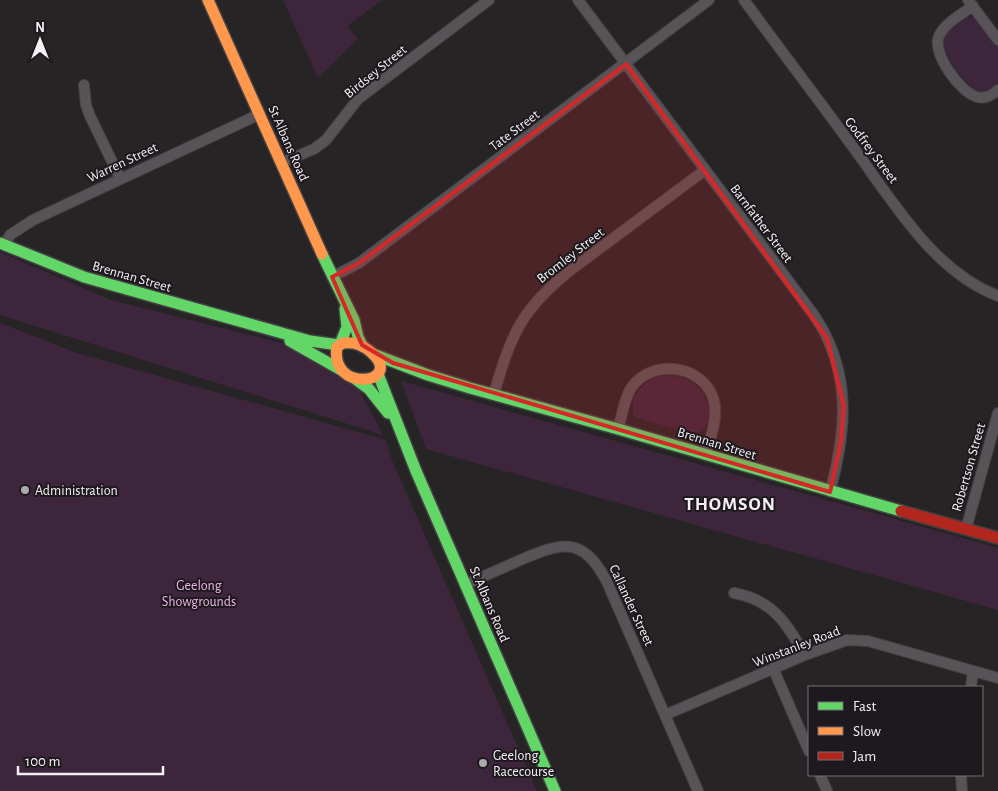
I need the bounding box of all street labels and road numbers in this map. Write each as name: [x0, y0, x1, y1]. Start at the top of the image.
street label: Birdsey Street: [342, 42, 410, 101]
street label: St Albans Road: [265, 104, 311, 183]
street label: Tate Street: [487, 107, 543, 154]
street label: Godfrey Street: [842, 115, 901, 187]
street label: Warren Street: [85, 140, 160, 185]
street label: Barnfather Street: [727, 182, 795, 266]
street label: Bromley Street: [534, 225, 607, 286]
street label: Brennan Street: [91, 259, 173, 295]
street label: Robertson Street: [950, 421, 988, 513]
street label: Brennan Street: [676, 425, 758, 463]
street label: Callander Street: [606, 563, 656, 649]
street label: St Albans Road: [467, 564, 511, 644]
street label: Winstanley Road: [751, 624, 842, 670]

